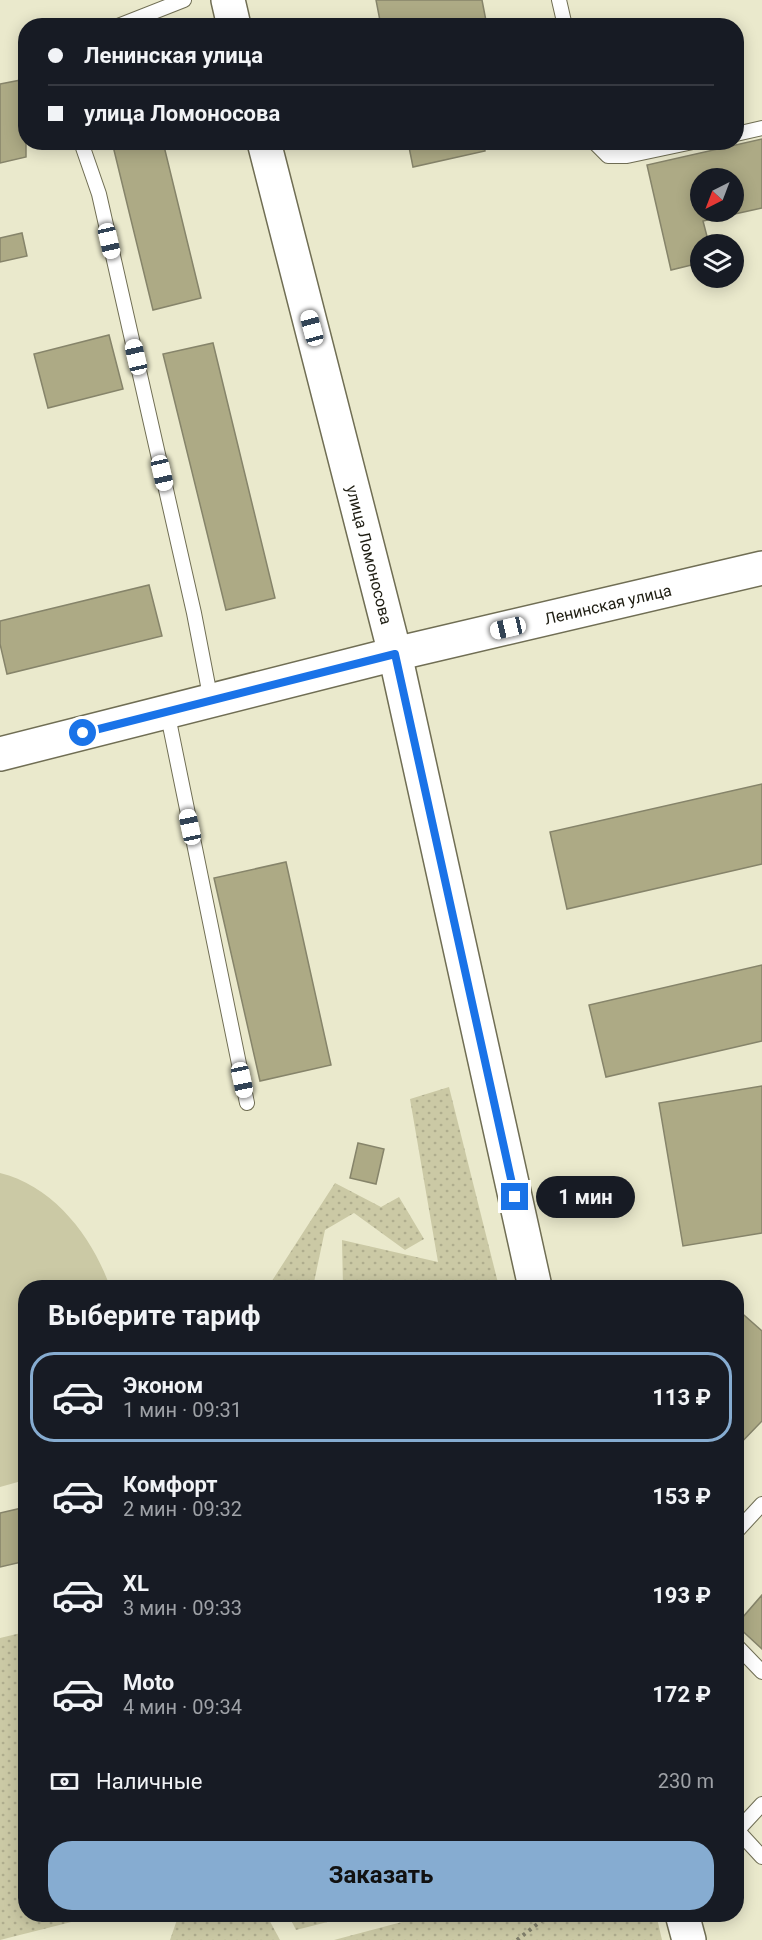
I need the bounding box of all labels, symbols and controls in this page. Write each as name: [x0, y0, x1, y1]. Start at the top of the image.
text: Ленинская улица: [84, 43, 263, 68]
text: улица Ломоносова: [84, 101, 280, 126]
north arrow: [690, 168, 744, 222]
map controls: [690, 168, 744, 288]
car: [96, 221, 122, 261]
button: layers: [690, 234, 744, 288]
car: [299, 308, 325, 348]
car: [123, 337, 149, 377]
car: [149, 453, 175, 493]
street label: улица Ломоносова: [342, 483, 396, 626]
street label: Ленинская улица: [542, 581, 673, 629]
car: [488, 615, 528, 641]
route start: [69, 719, 96, 746]
car: [177, 808, 203, 846]
car: [229, 1061, 255, 1099]
callout: 1 мин: [536, 1176, 635, 1218]
route end: [501, 1183, 528, 1210]
text: 1 мин: [558, 1185, 613, 1209]
text: Выберите тариф: [48, 1300, 260, 1332]
icon: car: [51, 1370, 105, 1424]
text: Эконом: [123, 1373, 203, 1398]
text: 113 ₽: [652, 1385, 711, 1410]
text: 1 мин · 09:31: [123, 1398, 242, 1422]
icon: car: [51, 1469, 105, 1523]
text: Комфорт: [123, 1472, 218, 1497]
text: 153 ₽: [652, 1484, 711, 1509]
text: 2 мин · 09:32: [123, 1497, 242, 1521]
icon: car: [51, 1568, 105, 1622]
text: XL: [123, 1571, 149, 1596]
text: 193 ₽: [652, 1583, 711, 1608]
text: 3 мин · 09:33: [123, 1596, 242, 1620]
icon: car: [51, 1667, 105, 1721]
text: Moto: [123, 1670, 174, 1695]
text: 172 ₽: [652, 1682, 711, 1707]
text: 4 мин · 09:34: [123, 1695, 242, 1719]
icon: cash: [48, 1765, 81, 1798]
text: Наличные: [96, 1769, 202, 1794]
text: 230 m: [658, 1769, 714, 1793]
button: Заказать: [48, 1841, 714, 1910]

